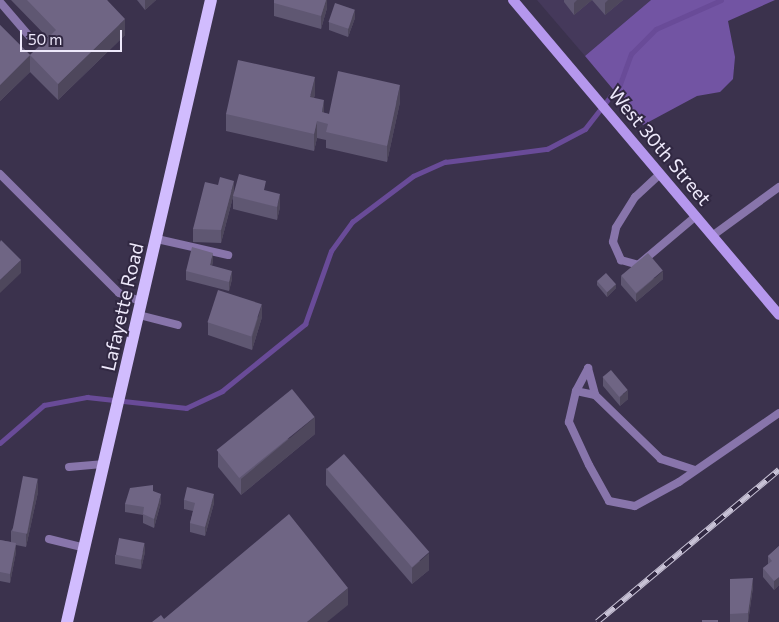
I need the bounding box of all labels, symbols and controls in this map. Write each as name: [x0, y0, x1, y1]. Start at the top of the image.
scale bar: [22, 20, 125, 52]
text: 50 m: [28, 30, 62, 48]
street label: West 30th Street: [604, 82, 716, 210]
street label: Lafayette Road: [96, 241, 148, 373]

